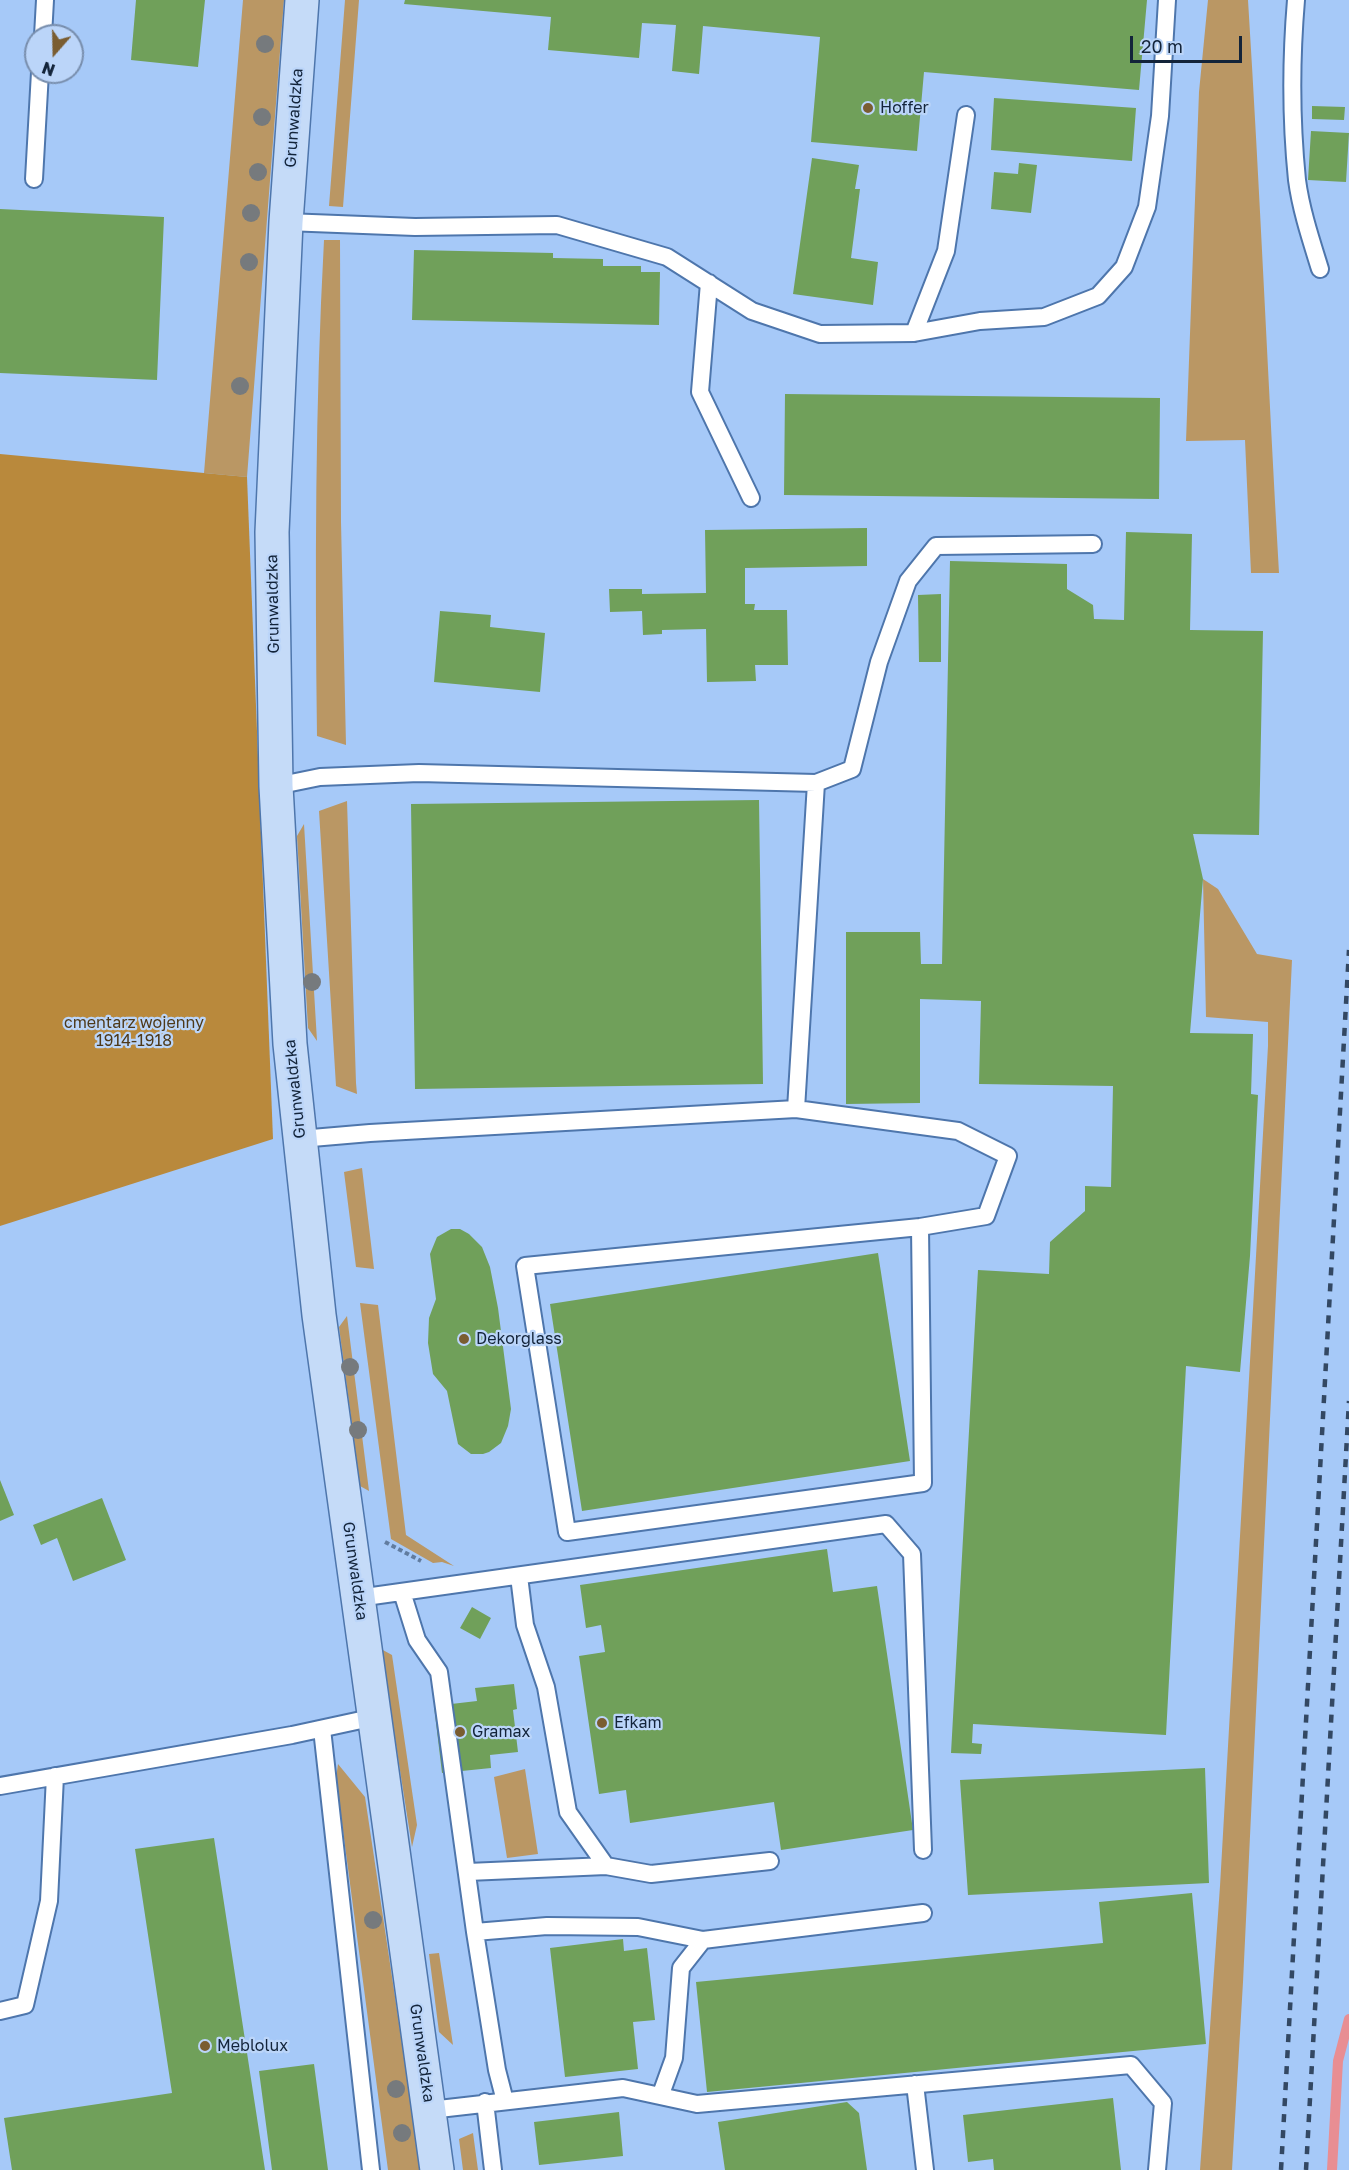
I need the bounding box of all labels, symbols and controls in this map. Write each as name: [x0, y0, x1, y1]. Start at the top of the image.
north arrow: [24, 24, 84, 84]
scale bar: [1133, 24, 1246, 62]
text: 20 m: [1141, 35, 1183, 57]
text: N: [39, 58, 58, 81]
street label: Grunwaldzka: [281, 68, 307, 168]
place label: Hoffer: [880, 98, 929, 118]
marker: Hoffer: [861, 101, 875, 115]
street label: Grunwaldzka: [263, 554, 283, 654]
park label: cmentarz wojenny 1914-1918: [64, 1013, 204, 1051]
street label: Grunwaldzka: [280, 1039, 310, 1139]
place label: Dekorglass: [476, 1329, 562, 1349]
marker: Dekorglass: [457, 1332, 471, 1346]
street label: Grunwaldzka: [339, 1520, 371, 1622]
place label: Efkam: [614, 1713, 662, 1733]
marker: Efkam: [595, 1716, 609, 1730]
place label: Gramax: [472, 1722, 530, 1742]
marker: Gramax: [453, 1725, 467, 1739]
street label: Grunwaldzka: [406, 2002, 438, 2104]
place label: Meblolux: [217, 2036, 288, 2056]
marker: Meblolux: [198, 2039, 212, 2053]

